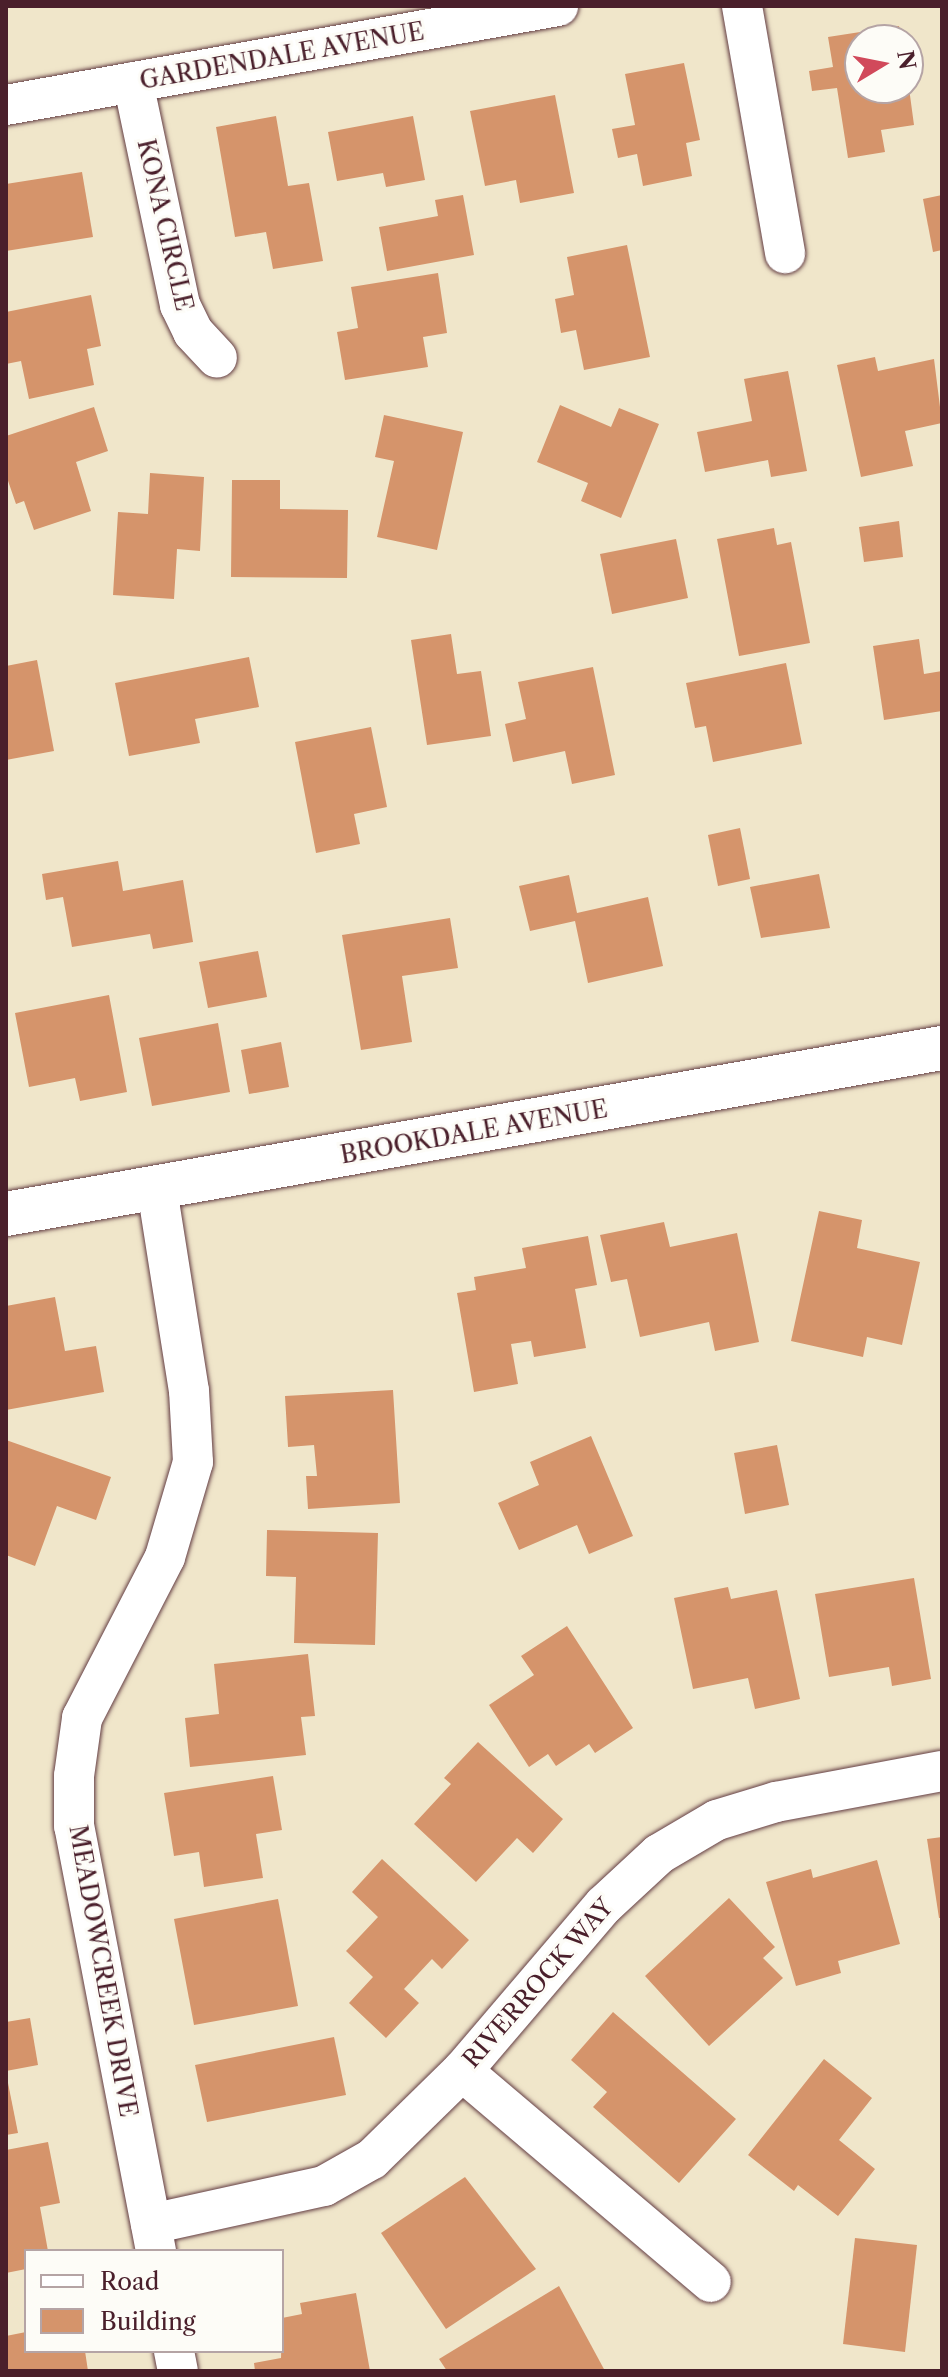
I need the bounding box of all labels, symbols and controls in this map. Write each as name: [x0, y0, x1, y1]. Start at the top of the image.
street label: GARDENDALE AVENUE: [137, 17, 427, 95]
north arrow: [844, 24, 924, 104]
text: N: [891, 48, 921, 72]
street label: KONA CIRCLE: [131, 136, 199, 314]
street label: BROOKDALE AVENUE: [338, 1094, 610, 1170]
street label: MEADOWCREEK DRIVE: [63, 1822, 143, 2120]
street label: RIVERROCK WAY: [456, 1892, 620, 2074]
legend: [24, 2249, 284, 2353]
text: Road: [100, 2267, 159, 2296]
text: Building: [100, 2307, 196, 2336]

